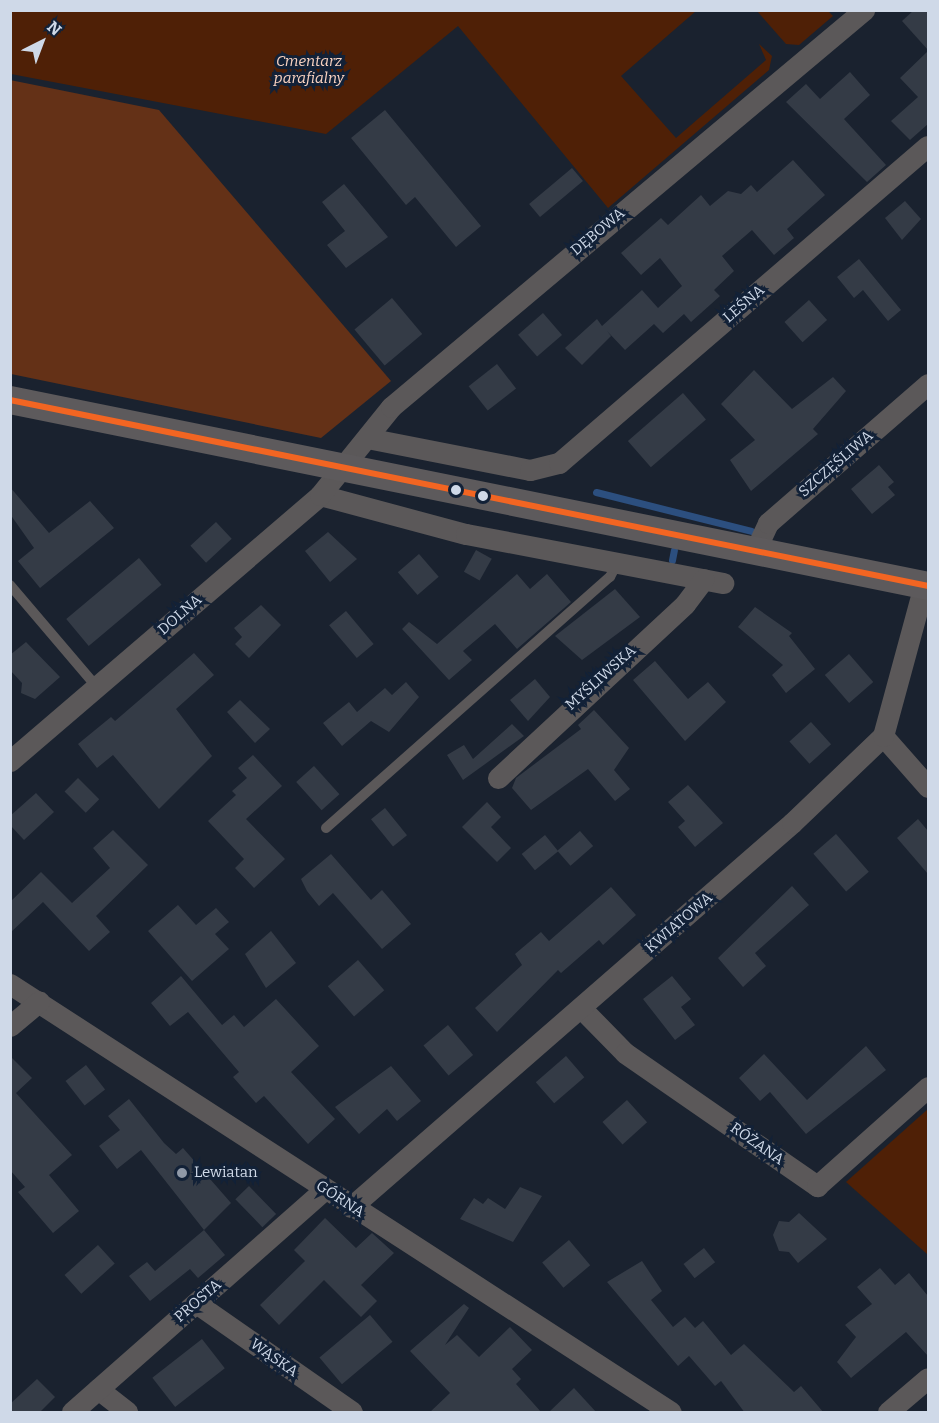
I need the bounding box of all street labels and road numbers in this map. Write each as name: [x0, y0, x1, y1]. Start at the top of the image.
street label: DĘBOWA: [567, 204, 629, 260]
street label: LEŚNA: [720, 281, 768, 327]
street label: SZCZĘŚLIWA: [795, 427, 877, 501]
street label: DOLNA: [154, 591, 206, 639]
street label: MYŚLIWSKA: [562, 642, 640, 714]
street label: KWIATOWA: [642, 889, 716, 957]
street label: RÓŻANA: [727, 1119, 787, 1169]
street label: GÓRNA: [312, 1177, 368, 1221]
street label: PROSTA: [171, 1276, 225, 1326]
street label: WĄSKA: [247, 1335, 301, 1381]

